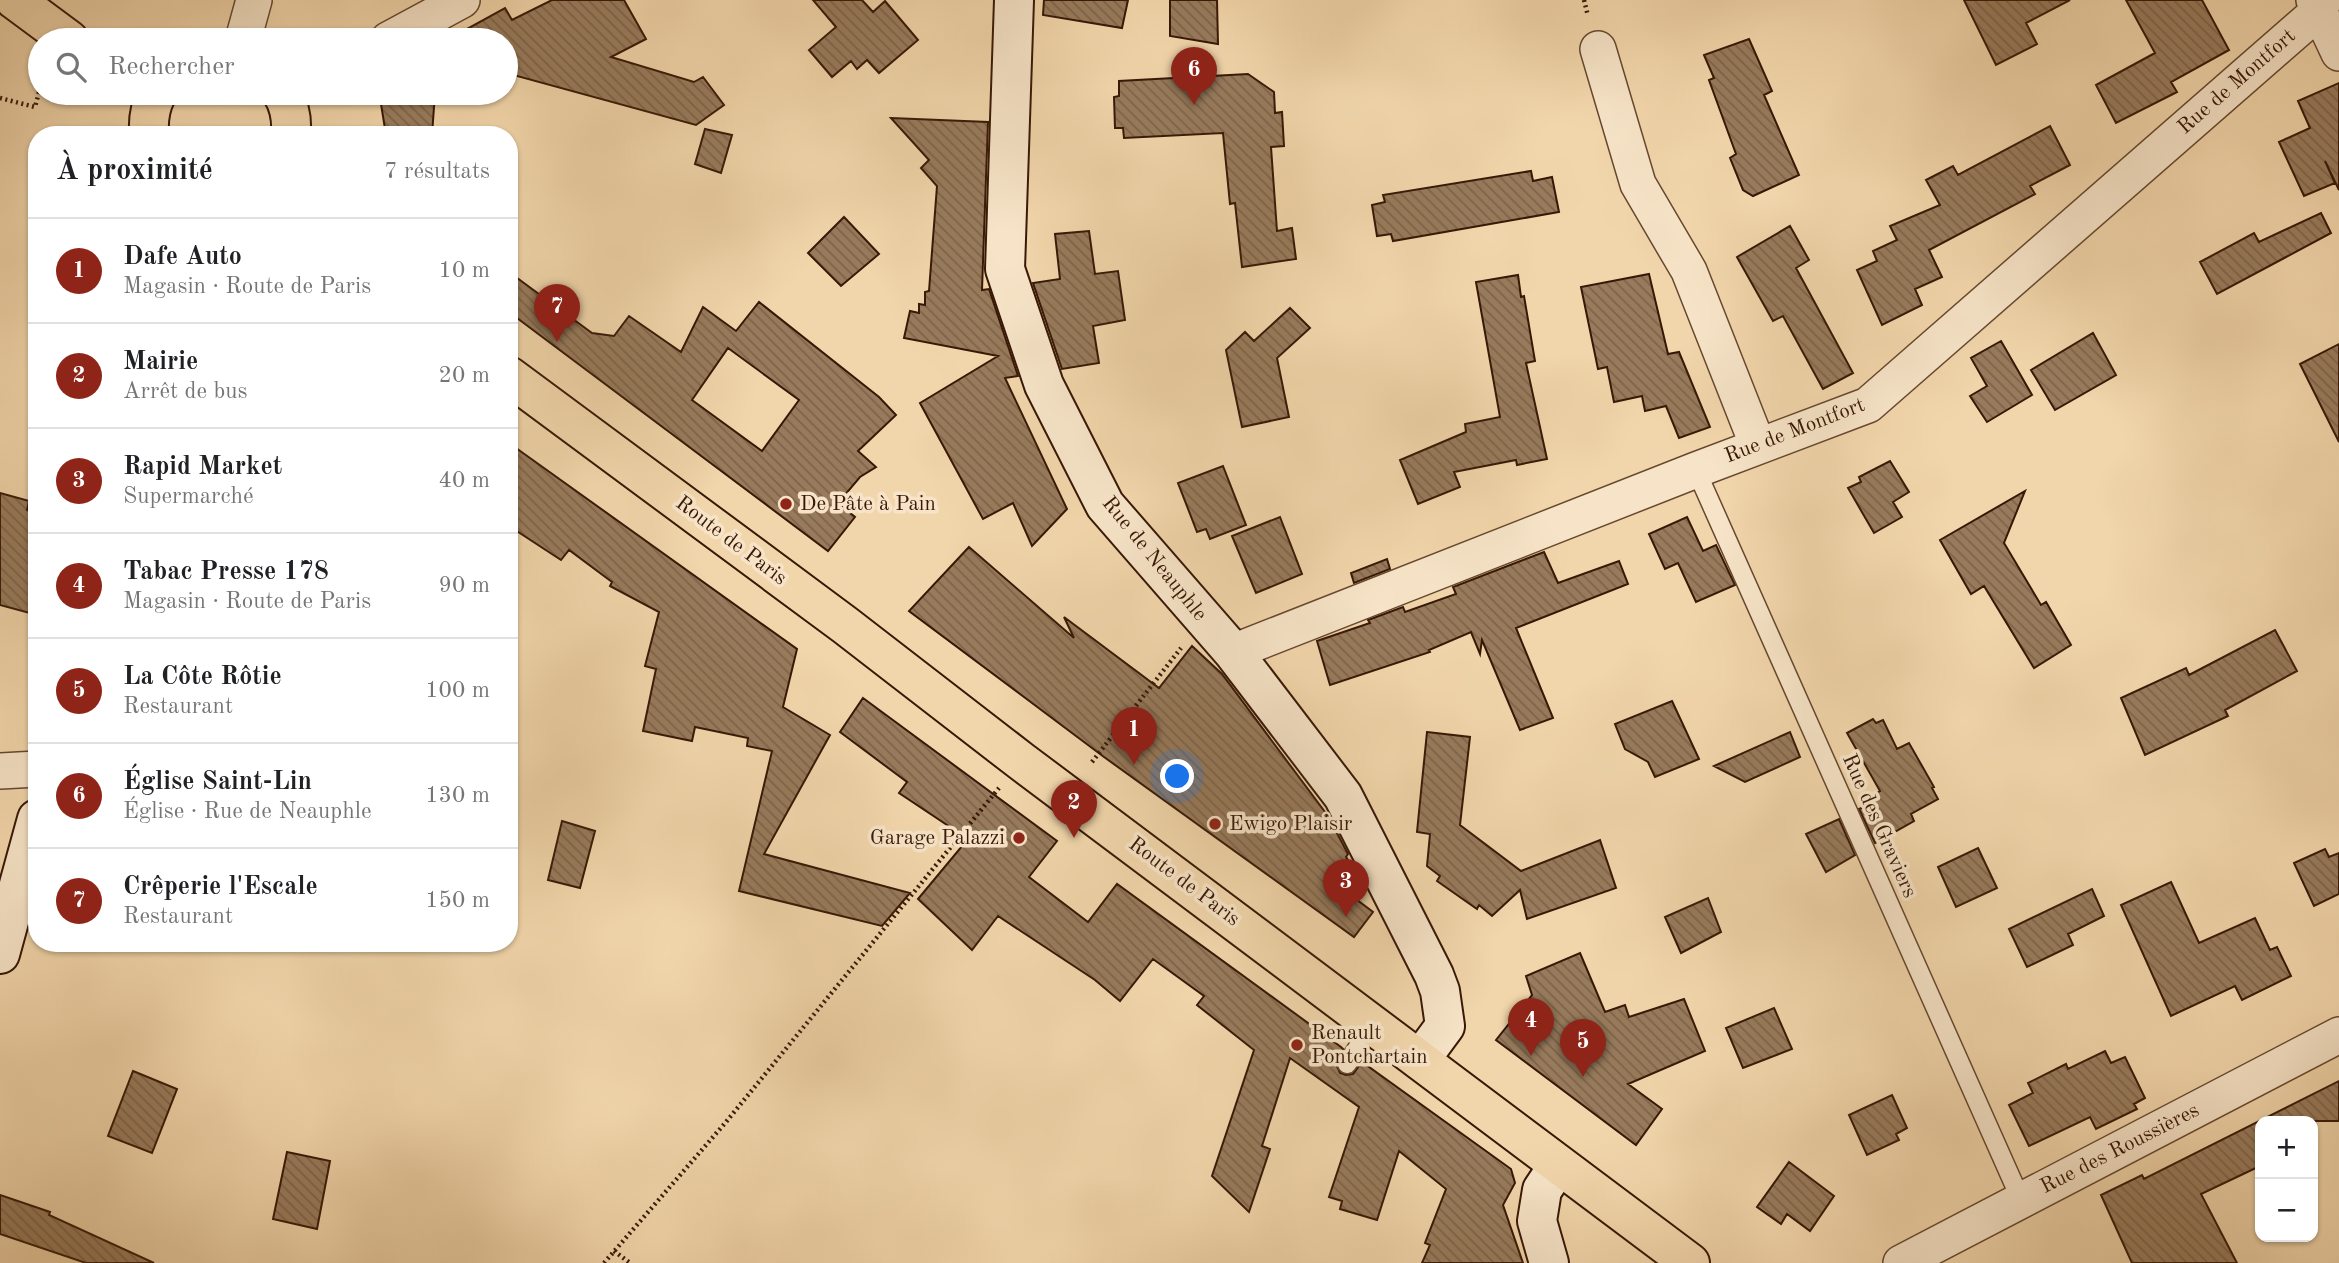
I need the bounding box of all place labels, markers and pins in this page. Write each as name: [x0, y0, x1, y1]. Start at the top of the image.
pin: 6: [1171, 47, 1217, 105]
pin: 7: [534, 284, 580, 342]
place label: De Pâte à Pain: [800, 494, 936, 515]
marker: De Pâte à Pain: [778, 496, 794, 512]
pin: 1: [1111, 707, 1157, 765]
pin: 2: [1051, 780, 1097, 838]
place label: Ewigo Plaisir: [1229, 814, 1353, 835]
marker: Ewigo Plaisir: [1207, 816, 1223, 832]
place label: Garage Palazzi: [870, 828, 1005, 849]
marker: Garage Palazzi: [1011, 830, 1027, 846]
pin: 3: [1323, 859, 1369, 917]
pin: 4: [1508, 998, 1554, 1056]
pin: 5: [1560, 1019, 1606, 1077]
place label: Renault Pontchartain: [1311, 1023, 1428, 1068]
marker: Renault Pontchartain: [1289, 1037, 1305, 1053]

